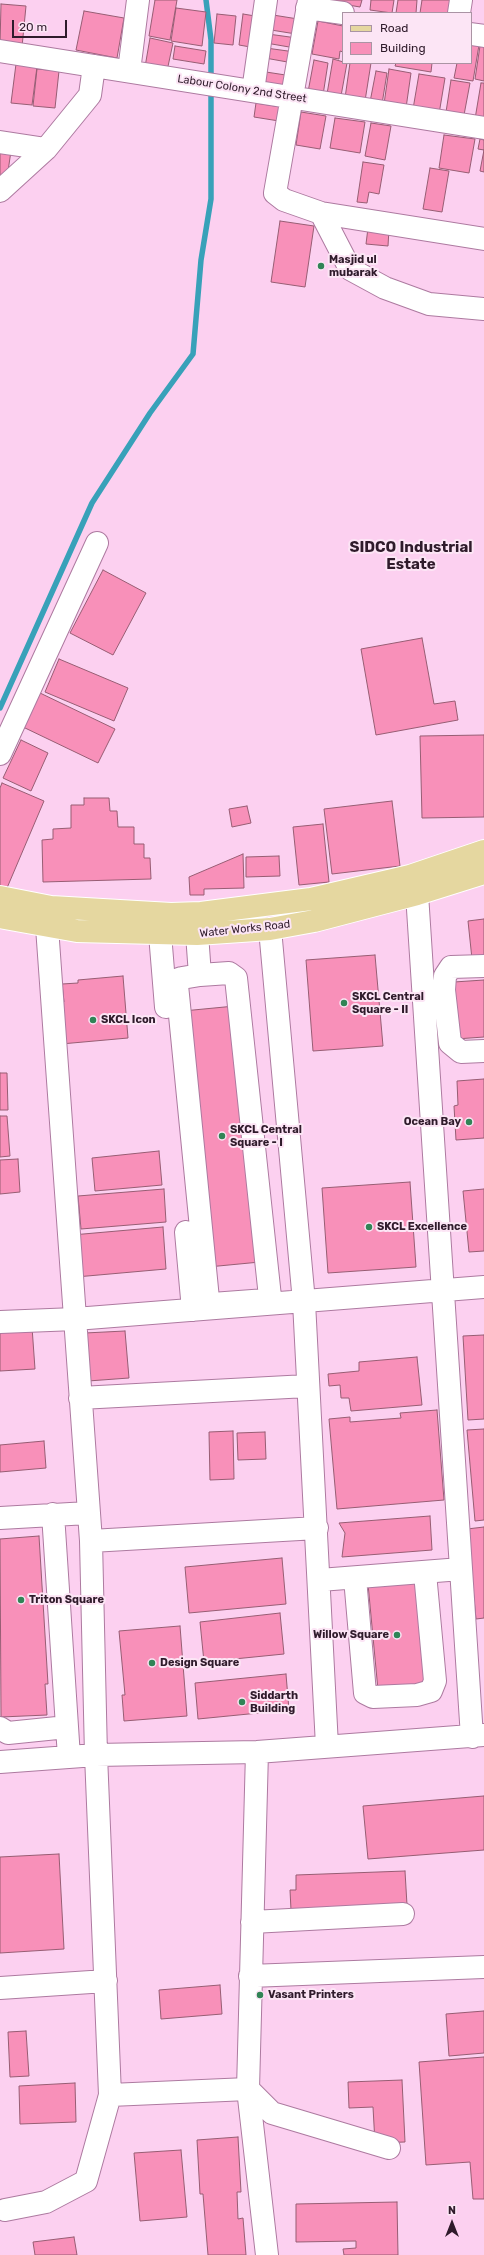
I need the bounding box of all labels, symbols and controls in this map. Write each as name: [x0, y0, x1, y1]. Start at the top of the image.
scale bar: [14, 12, 69, 38]
legend: [342, 12, 472, 64]
text: 20 m: [19, 20, 47, 34]
text: Road: [380, 21, 408, 35]
text: Building: [380, 41, 426, 55]
street label: Labour Colony 2nd Street: [176, 72, 308, 106]
place label: Masjid ul mubarak: [329, 253, 377, 279]
marker: Masjid ul mubarak: [316, 261, 326, 271]
district label: SIDCO Industrial Estate: [349, 539, 473, 574]
street label: Water Works Road: [199, 918, 291, 940]
place label: SKCL Central Square - II: [352, 990, 424, 1016]
marker: SKCL Central Square - II: [339, 998, 349, 1008]
place label: SKCL Icon: [101, 1013, 156, 1027]
marker: SKCL Icon: [88, 1015, 98, 1025]
place label: Ocean Bay: [404, 1115, 461, 1129]
marker: Ocean Bay: [464, 1117, 474, 1127]
place label: SKCL Central Square - I: [230, 1123, 302, 1149]
marker: SKCL Central Square - I: [217, 1131, 227, 1141]
place label: SKCL Excellence: [377, 1220, 467, 1234]
marker: SKCL Excellence: [364, 1222, 374, 1232]
place label: Triton Square: [29, 1593, 104, 1607]
marker: Triton Square: [16, 1595, 26, 1605]
place label: Willow Square: [313, 1628, 389, 1642]
marker: Willow Square: [392, 1630, 402, 1640]
place label: Design Square: [160, 1656, 239, 1670]
marker: Design Square: [147, 1658, 157, 1668]
place label: Siddarth Building: [250, 1689, 298, 1715]
marker: Siddarth Building: [237, 1697, 247, 1707]
place label: Vasant Printers: [268, 1988, 354, 2002]
marker: Vasant Printers: [255, 1990, 265, 2000]
north arrow: [432, 2203, 472, 2243]
text: N: [448, 2204, 456, 2217]

